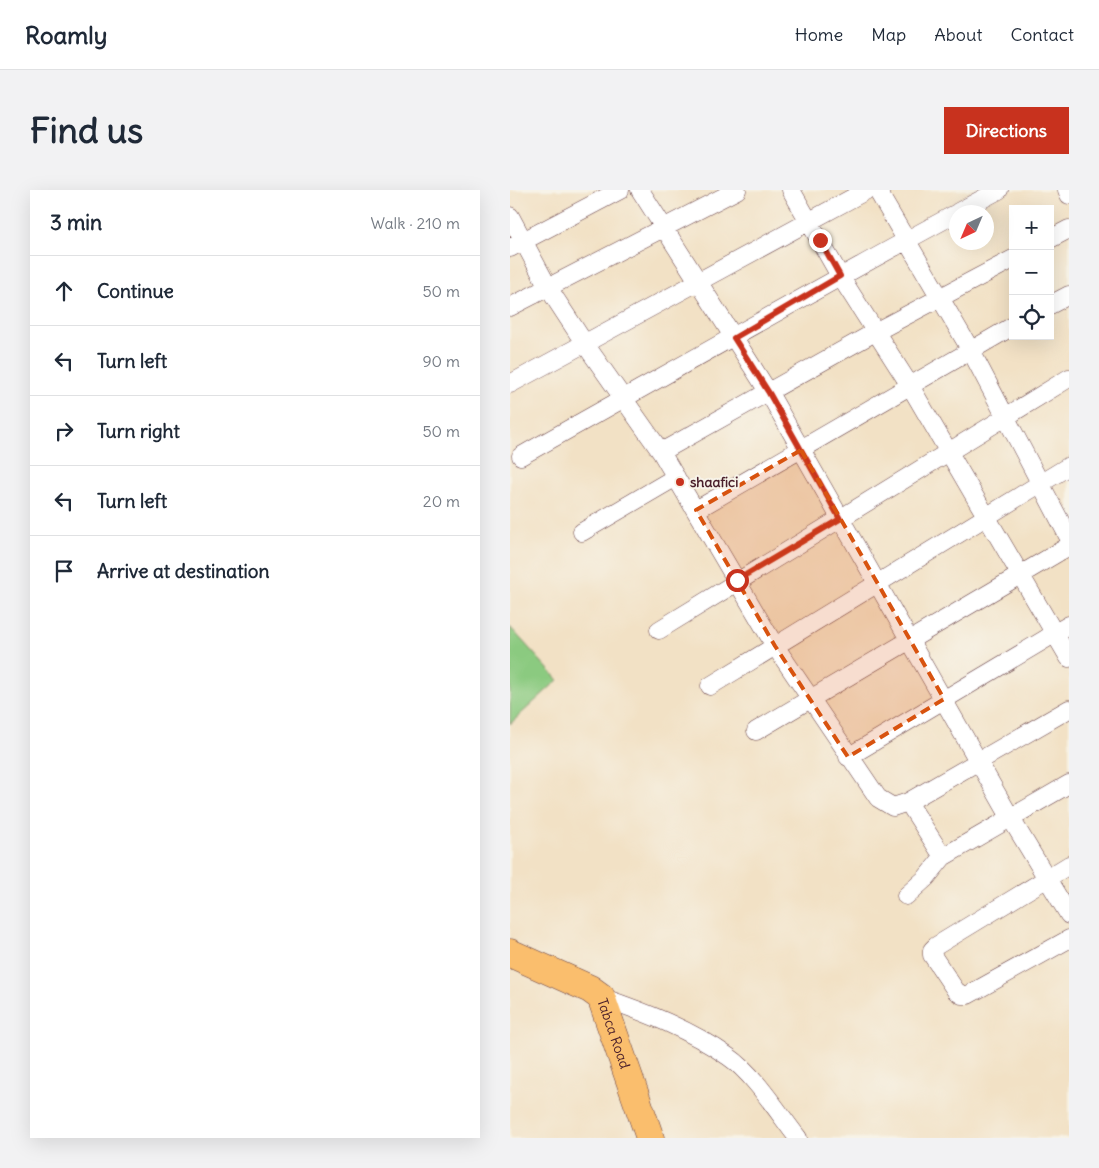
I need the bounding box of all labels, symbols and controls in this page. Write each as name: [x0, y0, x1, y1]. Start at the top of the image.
text: Roamly: [25, 20, 107, 50]
text: Home: [795, 23, 843, 46]
text: Map: [871, 23, 906, 46]
text: About: [934, 23, 982, 46]
text: Contact: [1010, 23, 1074, 46]
button: Directions: [944, 107, 1069, 154]
text: Find us: [30, 108, 143, 152]
north arrow: [949, 205, 994, 250]
map controls: [1009, 205, 1054, 340]
button: +: [1009, 205, 1054, 250]
text: 3 min: [50, 209, 102, 236]
text: Walk · 210 m: [370, 213, 460, 233]
route end: [809, 229, 832, 252]
button: −: [1009, 250, 1054, 295]
icon: ahead: [50, 277, 78, 305]
text: Continue: [97, 279, 174, 303]
text: 50 m: [422, 281, 460, 301]
button: locate: [1009, 295, 1054, 340]
icon: left: [50, 347, 78, 375]
text: Turn left: [97, 349, 167, 373]
text: 90 m: [422, 351, 460, 371]
icon: right: [50, 417, 78, 445]
text: Turn right: [97, 419, 180, 443]
text: 50 m: [422, 421, 460, 441]
place label: shaafici: [690, 473, 738, 491]
marker: shaafici: [674, 476, 686, 488]
icon: left: [50, 487, 78, 515]
text: Turn left: [97, 489, 167, 513]
text: 20 m: [423, 491, 460, 511]
icon: arrive: [50, 557, 78, 585]
text: Arrive at destination: [97, 559, 270, 583]
route start: [726, 569, 749, 592]
street label: Tabca Road: [593, 996, 634, 1071]

